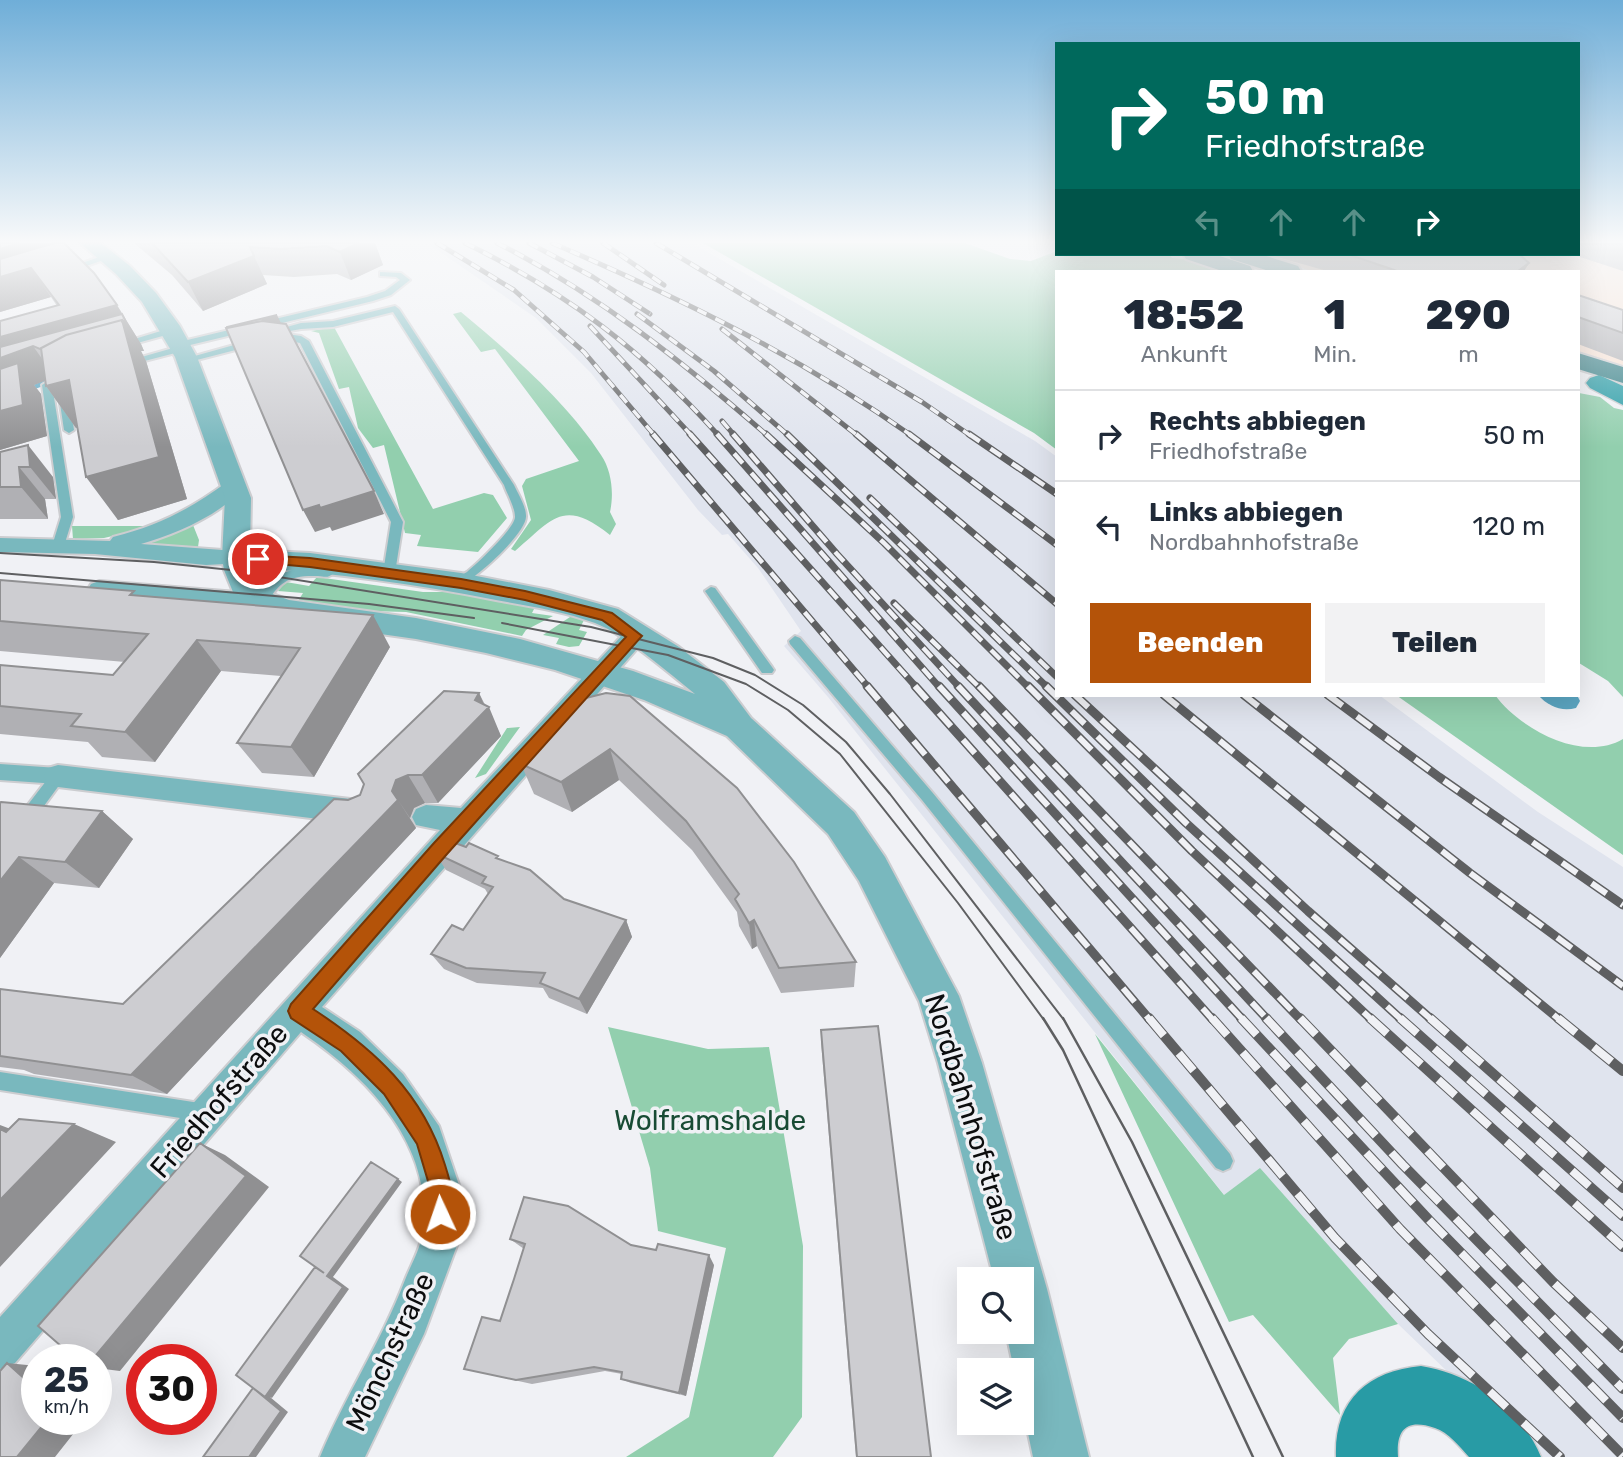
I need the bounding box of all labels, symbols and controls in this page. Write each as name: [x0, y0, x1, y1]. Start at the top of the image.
text: 50 m: [1205, 68, 1325, 126]
icon: right: [1090, 70, 1181, 161]
text: Friedhofstraße: [1205, 127, 1425, 165]
icon: left: [1189, 203, 1227, 241]
icon: ahead: [1262, 203, 1300, 241]
icon: ahead: [1335, 203, 1373, 241]
icon: right: [1408, 203, 1446, 241]
text: 18:52: [1124, 290, 1244, 340]
text: 1: [1324, 290, 1346, 340]
text: 290: [1426, 290, 1511, 340]
text: Ankunft: [1141, 340, 1227, 368]
text: Min.: [1313, 340, 1357, 368]
text: m: [1458, 340, 1479, 368]
text: Rechts abbiegen: [1149, 406, 1366, 437]
icon: right: [1090, 417, 1128, 455]
text: 50 m: [1484, 420, 1545, 451]
text: Friedhofstraße: [1149, 437, 1307, 465]
text: Links abbiegen: [1149, 497, 1343, 528]
icon: left: [1090, 508, 1128, 546]
text: 120 m: [1473, 511, 1545, 542]
text: Nordbahnhofstraße: [1149, 528, 1359, 556]
pin: [228, 529, 288, 589]
icon: arrive: [239, 540, 277, 578]
button: Beenden: [1090, 603, 1311, 683]
button: Teilen: [1325, 603, 1545, 683]
street label: Nordbahnhofstraße: [918, 990, 1024, 1244]
street label: Friedhofstraße: [143, 1017, 295, 1185]
park label: Wolframshalde: [614, 1104, 806, 1137]
position arrow: [403, 1177, 477, 1251]
map controls: [957, 1267, 1034, 1435]
button: search: [957, 1267, 1034, 1344]
street label: Mönchstraße: [339, 1268, 441, 1436]
speed limit sign: 30: [126, 1344, 217, 1435]
button: layers: [957, 1358, 1034, 1435]
text: 25: [44, 1359, 89, 1401]
text: km/h: [44, 1396, 89, 1418]

